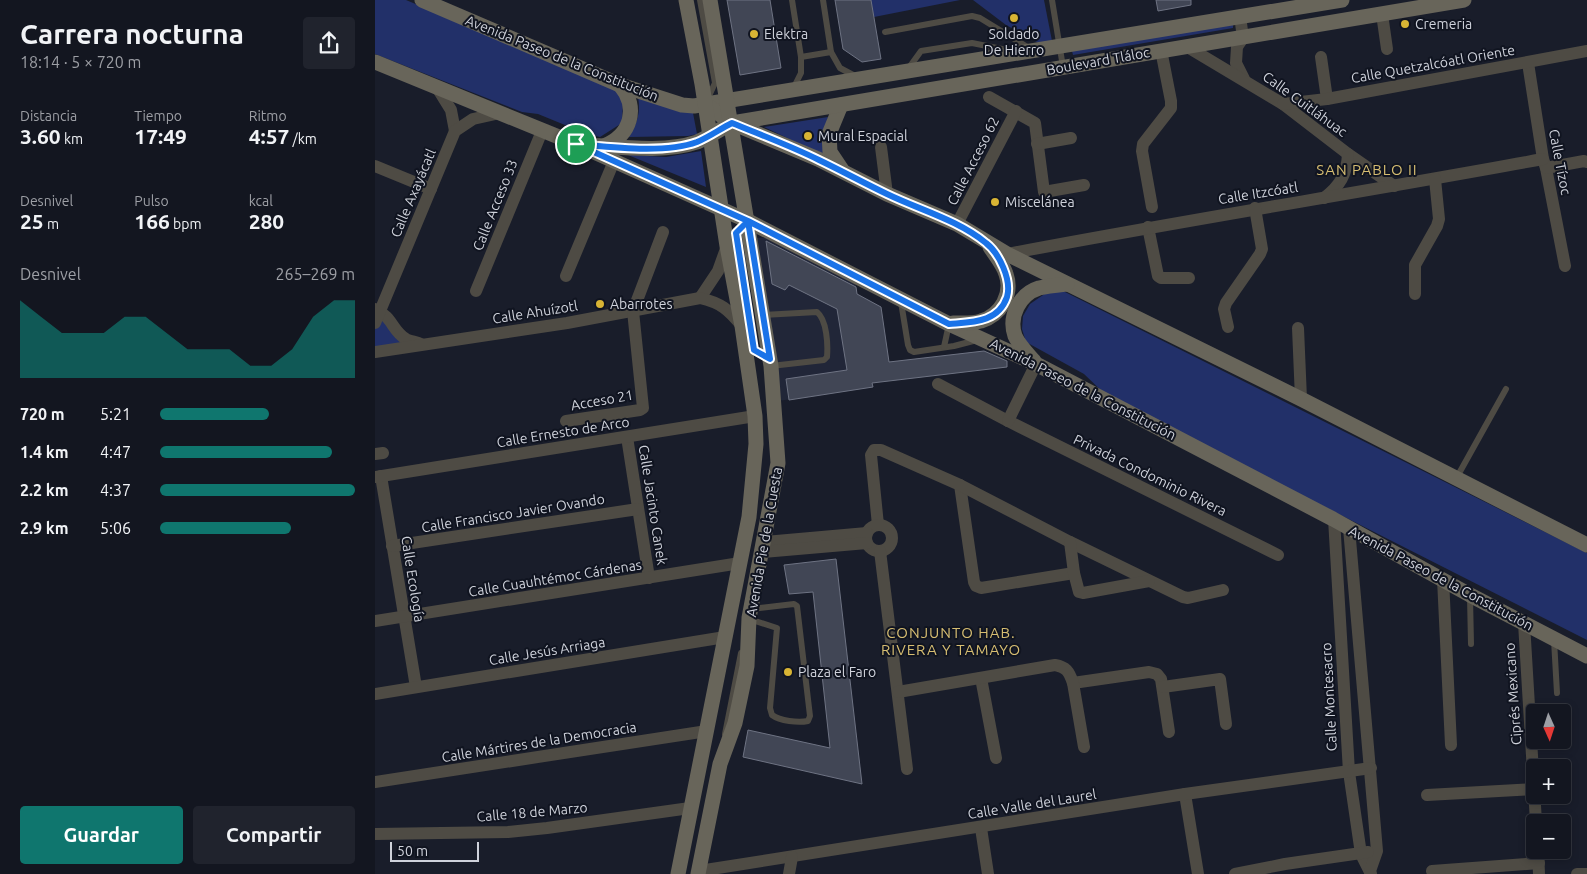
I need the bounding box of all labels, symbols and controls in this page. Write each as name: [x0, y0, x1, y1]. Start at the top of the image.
street label: Avenida Paseo de la Constitución: [463, 12, 661, 104]
marker: Soldado De Hierro: [1008, 12, 1020, 24]
place label: Cremeria: [1415, 16, 1472, 32]
button: share: [303, 17, 355, 69]
text: Carrera nocturna: [20, 18, 244, 49]
marker: Cremeria: [1399, 18, 1411, 30]
place label: Elektra: [764, 26, 808, 42]
place label: Soldado De Hierro: [984, 26, 1044, 58]
marker: Elektra: [748, 28, 760, 40]
street label: Calle Quetzalcóatl Oriente: [1350, 42, 1516, 86]
street label: Boulevard Tláloc: [1045, 44, 1151, 78]
text: 18:14 · 5 × 720 m: [20, 53, 141, 71]
street label: Calle Cuitláhuac: [1260, 68, 1351, 140]
text: Distancia: [20, 108, 77, 124]
text: Tiempo: [134, 108, 182, 124]
text: Ritmo: [249, 108, 287, 124]
street label: Calle Acceso 62: [944, 114, 1002, 208]
pin: [555, 123, 597, 165]
text: 3.60: [20, 124, 61, 148]
text: 17:49: [134, 124, 187, 148]
text: 4:57: [249, 124, 289, 148]
place label: Mural Espacial: [818, 128, 908, 144]
street label: Calle Tízoc: [1546, 128, 1574, 197]
icon: arrive: [562, 130, 590, 158]
marker: Mural Espacial: [802, 130, 814, 142]
text: km: [61, 131, 83, 147]
text: /km: [289, 131, 317, 147]
street label: Calle Axayácatl: [387, 146, 439, 240]
street label: Calle Acceso 33: [469, 157, 521, 253]
district label: SAN PABLO II: [1316, 161, 1418, 178]
street label: Calle Itzcóatl: [1217, 179, 1299, 207]
text: Desnivel: [20, 193, 73, 209]
text: Pulso: [134, 193, 169, 209]
text: kcal: [249, 193, 273, 209]
place label: Miscelánea: [1005, 194, 1075, 210]
marker: Miscelánea: [989, 196, 1001, 208]
text: 25: [20, 209, 44, 233]
text: 166: [134, 209, 170, 233]
text: 280: [249, 209, 284, 233]
text: m: [44, 216, 59, 232]
text: bpm: [170, 216, 202, 232]
text: Desnivel: [20, 265, 81, 283]
text: 265–269 m: [275, 265, 355, 283]
place label: Abarrotes: [610, 296, 673, 312]
street label: Calle Ahuízotl: [491, 297, 579, 327]
marker: Abarrotes: [594, 298, 606, 310]
street label: Avenida Paseo de la Constitución: [987, 335, 1179, 443]
street label: Acceso 21: [570, 387, 634, 413]
text: 720 m: [20, 405, 65, 423]
text: 5:21: [100, 405, 131, 423]
street label: Calle Ernesto de Arco: [496, 414, 630, 450]
street label: Privada Condominio Rivera: [1071, 431, 1229, 519]
text: 1.4 km: [20, 443, 69, 461]
text: 4:47: [100, 443, 131, 461]
street label: Calle Jacinto Canek: [636, 444, 670, 566]
street label: Avenida Pie de la Cuesta: [743, 466, 785, 618]
text: 2.2 km: [20, 481, 69, 499]
text: 4:37: [100, 481, 131, 499]
street label: Calle Francisco Javier Ovando: [420, 491, 606, 535]
text: 2.9 km: [20, 519, 69, 537]
text: 5:06: [100, 519, 131, 537]
street label: Avenida Paseo de la Constitución: [1346, 522, 1536, 634]
street label: Calle Ecología: [398, 535, 428, 623]
street label: Calle Cuauhtémoc Cárdenas: [467, 556, 643, 600]
district label: CONJUNTO HAB. RIVERA Y TAMAYO: [881, 624, 1021, 658]
street label: Calle Jesús Arriaga: [488, 634, 606, 668]
street label: Calle Montesacro: [1318, 642, 1340, 752]
street label: Ciprés Mexicano: [1501, 642, 1525, 746]
place label: Plaza el Faro: [798, 664, 876, 680]
marker: Plaza el Faro: [782, 666, 794, 678]
north arrow: [1526, 704, 1571, 749]
map controls: [1526, 704, 1571, 859]
street label: Calle Mártires de la Democracia: [440, 719, 638, 765]
button: +: [1526, 759, 1571, 804]
street label: Calle Valle del Laurel: [967, 786, 1098, 822]
street label: Calle 18 de Marzo: [476, 799, 588, 825]
button: Guardar: [20, 806, 183, 864]
button: Compartir: [193, 806, 355, 864]
button: −: [1526, 814, 1571, 859]
scale bar: [390, 839, 479, 862]
text: 50 m: [397, 843, 428, 859]

